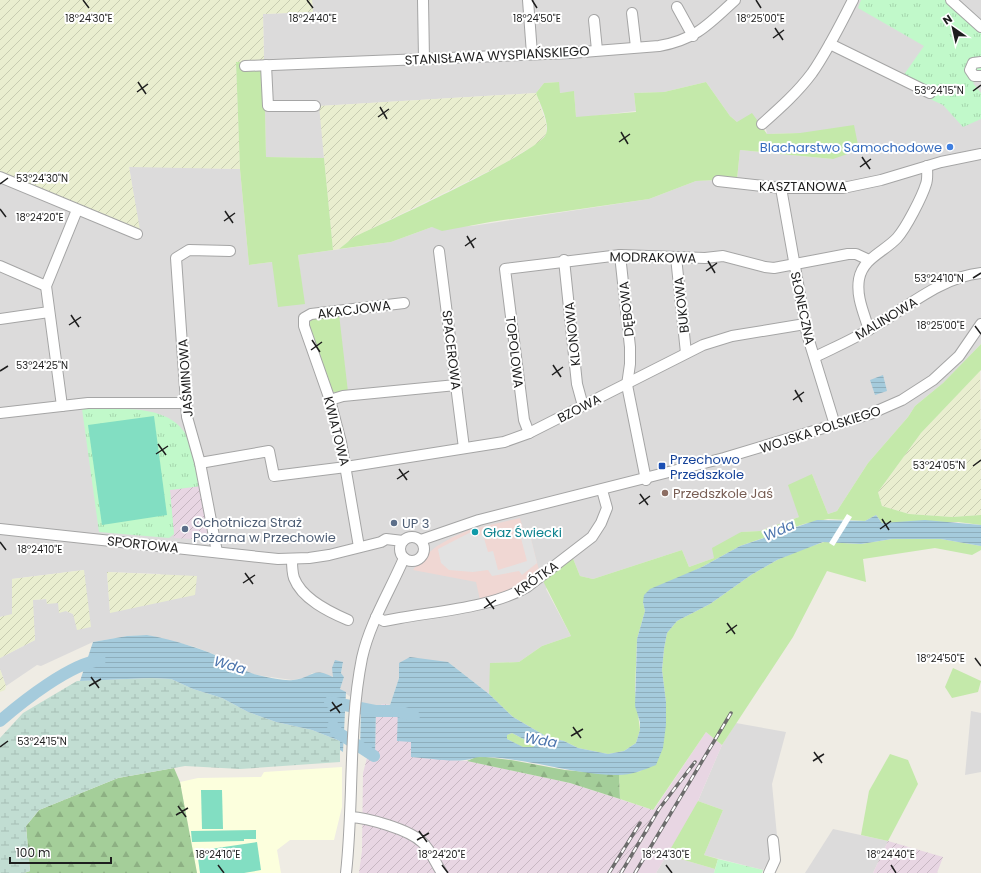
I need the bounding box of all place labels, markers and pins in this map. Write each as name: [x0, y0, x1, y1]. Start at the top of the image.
place label: Blacharstwo Samochodowe: [760, 138, 942, 157]
marker: Blacharstwo Samochodowe: [945, 142, 955, 152]
place label: Przechowo Przedszkole: [670, 450, 744, 484]
marker: Przechowo Przedszkole: [657, 461, 667, 471]
place label: Przedszkole Jaś: [673, 484, 773, 503]
marker: Przedszkole Jaś: [660, 488, 670, 498]
place label: Ochotnicza Straż Pożarna w Przechowie: [193, 513, 336, 547]
place label: UP 3: [402, 514, 429, 533]
marker: UP 3: [389, 518, 399, 528]
place label: Głaz Świecki: [483, 523, 562, 542]
marker: Ochotnicza Straż Pożarna w Przechowie: [180, 524, 190, 534]
marker: Głaz Świecki: [470, 527, 480, 537]

